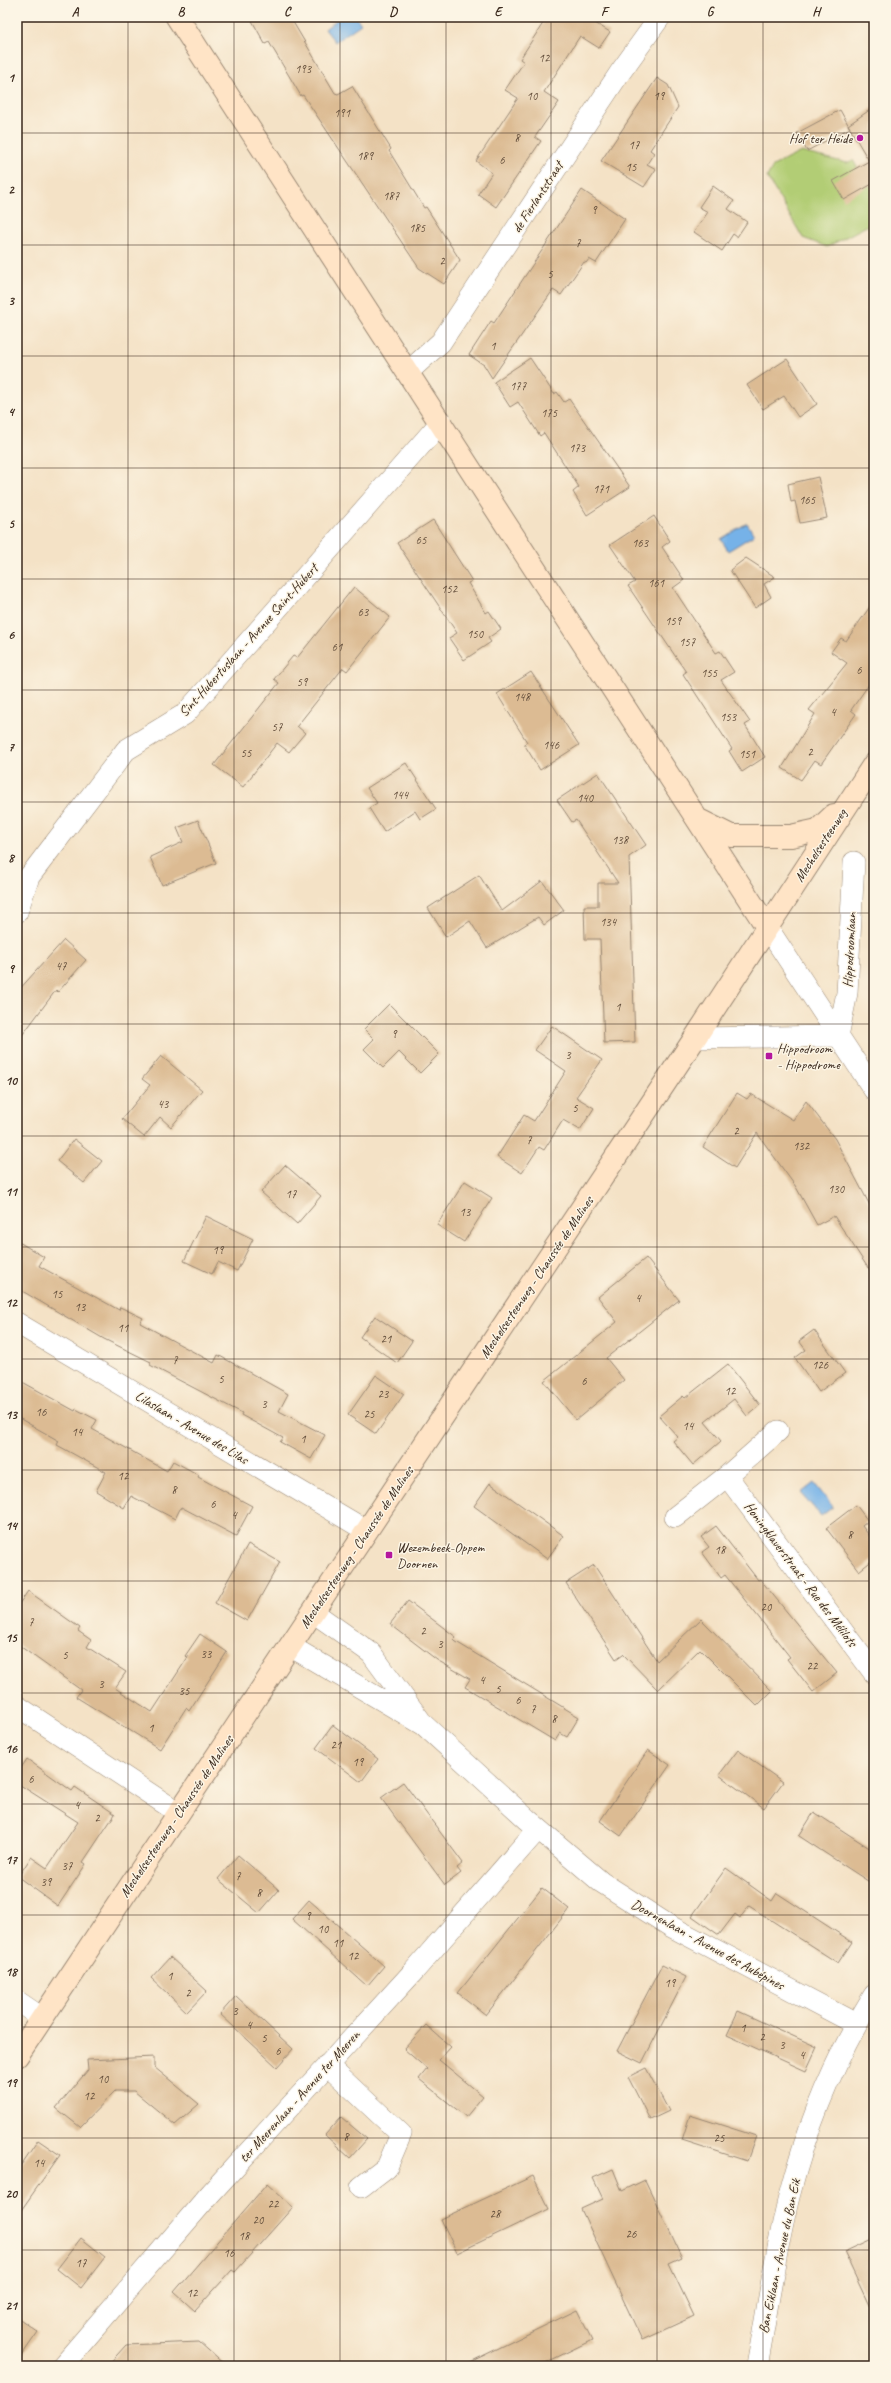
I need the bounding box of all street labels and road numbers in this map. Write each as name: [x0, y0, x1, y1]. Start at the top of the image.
street label: de Fierlantstraat: [508, 156, 568, 236]
street label: Sint-Hubertuslaan - Avenue Saint-Hubert: [175, 559, 323, 720]
street label: Mechelsesteenweg: [790, 805, 851, 885]
street label: Hippodroomlaan: [839, 911, 860, 988]
street label: Mechelsesteenweg - Chaussée de Malines: [476, 1192, 598, 1361]
street label: Lilaslaan - Avenue des Lilas: [132, 1387, 252, 1468]
street label: Mechelsesteenweg - Chaussée de Malines: [296, 1462, 418, 1631]
street label: Honingklaverstraat - Rue des Mélilots: [741, 1499, 861, 1651]
street label: Mechelsesteenweg - Chaussée de Malines: [116, 1731, 238, 1900]
street label: Doornenlaan - Avenue des Aubépines: [628, 1895, 788, 1994]
street label: ter Meerenlaan - Avenue ter Meeren: [235, 2026, 364, 2166]
street label: Ban Eiklaan - Avenue du Ban Eik: [755, 2176, 804, 2335]

